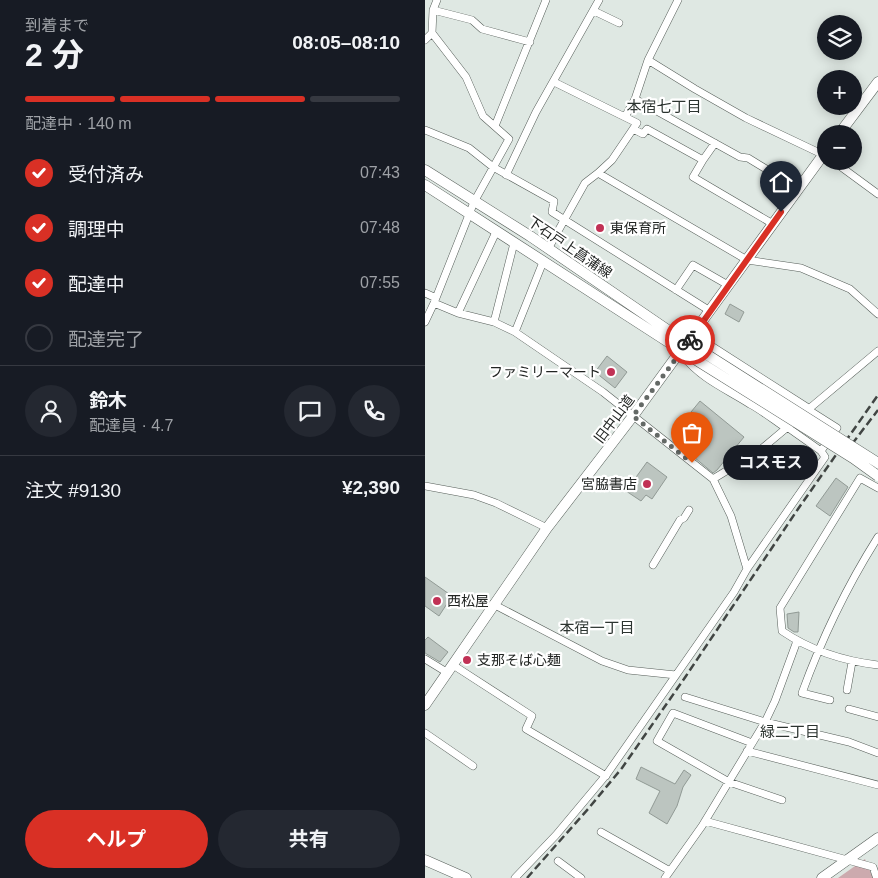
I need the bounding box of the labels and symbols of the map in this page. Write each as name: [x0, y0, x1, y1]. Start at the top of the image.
district label: 本宿七丁目: [626, 98, 702, 115]
pin: [760, 161, 802, 212]
street label: 下石戸上菖蒲線: [525, 213, 615, 281]
place label: 東保育所: [610, 220, 666, 236]
marker: 東保育所: [594, 222, 606, 234]
courier: [665, 315, 715, 365]
place label: ファミリーマート: [489, 364, 601, 380]
marker: ファミリーマート: [605, 366, 617, 378]
street label: 旧中山道: [591, 392, 637, 446]
pin: [671, 412, 713, 463]
callout: コスモス: [722, 446, 817, 480]
place label: 宮脇書店: [581, 476, 637, 492]
marker: 宮脇書店: [641, 478, 653, 490]
place label: 西松屋: [447, 593, 489, 609]
marker: 西松屋: [431, 595, 443, 607]
district label: 本宿一丁目: [559, 619, 635, 636]
place label: 支那そば心麺: [477, 652, 561, 668]
marker: 支那そば心麺: [461, 654, 473, 666]
district label: 緑二丁目: [760, 723, 820, 740]

